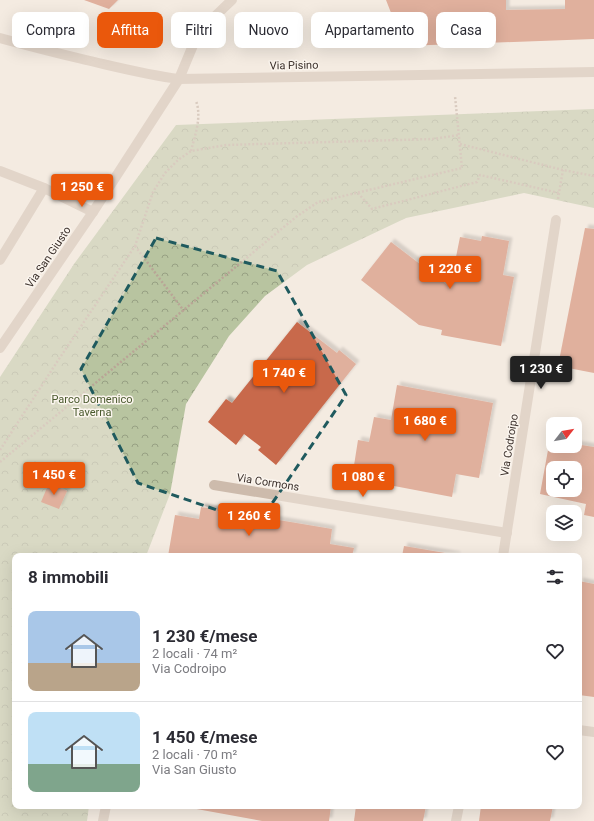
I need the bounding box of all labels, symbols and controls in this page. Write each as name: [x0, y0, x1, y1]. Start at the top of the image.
chip: Compra: [12, 12, 89, 48]
chip: Affitta: [97, 12, 163, 48]
chip: Filtri: [171, 12, 226, 48]
chip: Nuovo: [234, 12, 303, 48]
chip: Appartamento: [311, 12, 428, 48]
chip: Casa: [436, 12, 496, 48]
street label: Via Pisino: [270, 59, 318, 72]
pin: 1 250 €: [45, 174, 119, 208]
text: 1 250 €: [60, 179, 104, 194]
street label: Via San Giusto: [23, 224, 74, 291]
pin: 1 220 €: [413, 256, 487, 290]
text: 1 220 €: [428, 261, 472, 276]
pin: 1 230 €: [504, 356, 578, 390]
pin: 1 740 €: [247, 360, 321, 394]
text: 1 230 €: [519, 361, 563, 376]
text: 1 740 €: [262, 365, 306, 380]
park label: Parco Domenico Taverna: [51, 393, 133, 419]
pin: 1 680 €: [388, 408, 462, 442]
text: 1 680 €: [403, 413, 447, 428]
street label: Via Codroipo: [498, 413, 521, 477]
north arrow: [546, 417, 582, 453]
map controls: [546, 417, 582, 541]
button: locate: [546, 461, 582, 497]
pin: 1 450 €: [17, 462, 91, 496]
pin: 1 080 €: [326, 464, 400, 498]
text: 1 450 €: [32, 467, 76, 482]
text: 1 080 €: [341, 469, 385, 484]
street label: Via Cormons: [236, 471, 300, 494]
pin: 1 260 €: [212, 503, 286, 537]
button: layers: [546, 505, 582, 541]
text: 1 260 €: [227, 508, 271, 523]
icon: filters: [544, 566, 566, 588]
text: 8 immobili: [28, 567, 109, 587]
text: 1 230 €/mese: [152, 626, 257, 646]
icon: home: [60, 627, 108, 675]
icon: heart: [544, 640, 566, 662]
text: 2 locali · 74 m²: [152, 646, 237, 661]
text: Via Codroipo: [152, 661, 227, 676]
text: 1 450 €/mese: [152, 727, 257, 747]
icon: home: [60, 728, 108, 776]
icon: heart: [544, 741, 566, 763]
text: 2 locali · 70 m²: [152, 747, 237, 762]
text: Via San Giusto: [152, 762, 236, 777]

